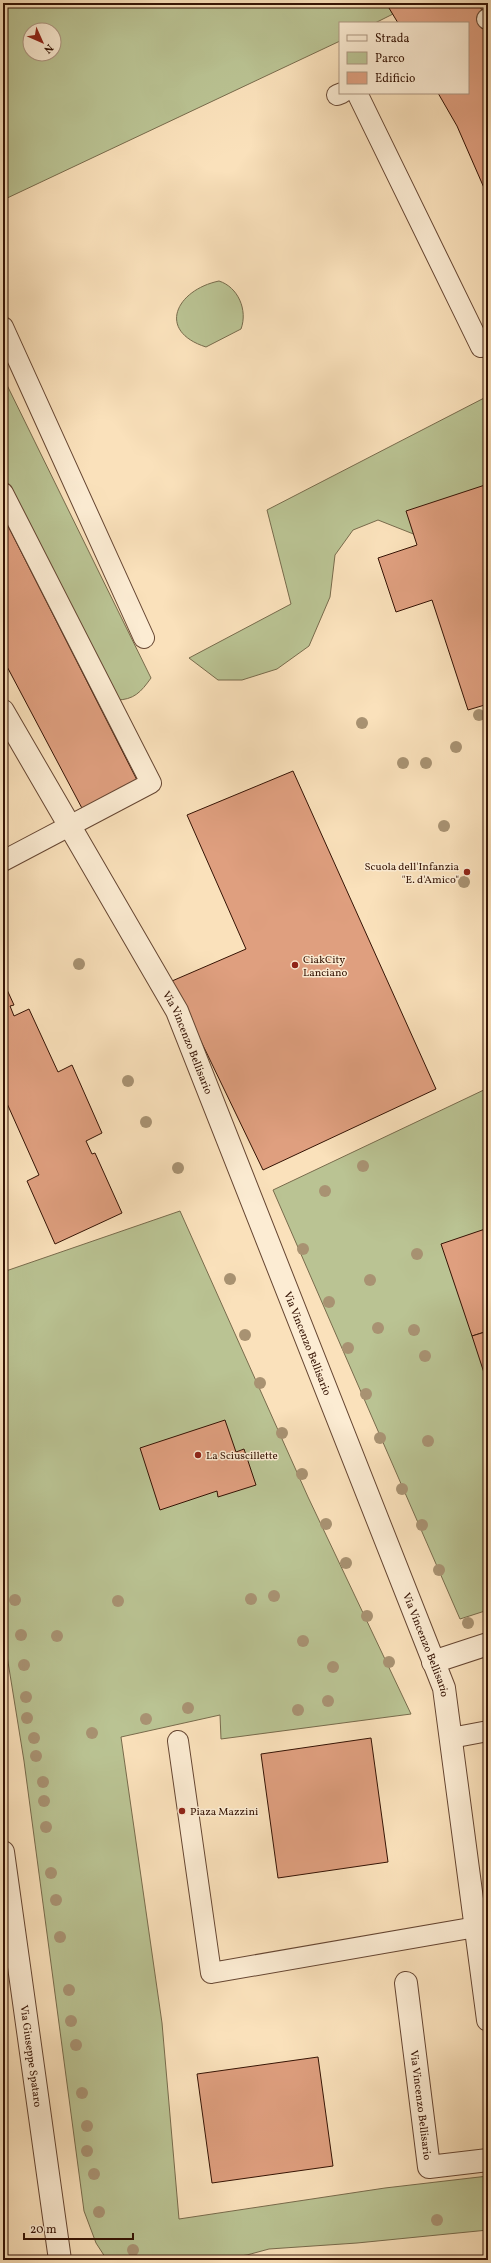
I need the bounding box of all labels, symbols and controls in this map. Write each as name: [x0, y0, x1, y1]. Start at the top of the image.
north arrow: [22, 22, 62, 62]
legend: [339, 22, 469, 94]
text: Strada: [375, 31, 410, 47]
text: N: [40, 40, 56, 56]
text: Parco: [375, 51, 405, 67]
text: Edificio: [375, 71, 415, 87]
place label: Scuola dell'Infanzia "E. d'Amico": [364, 860, 460, 888]
marker: Scuola dell'Infanzia "E. d'Amico": [462, 867, 472, 877]
place label: CiakCity Lanciano: [303, 953, 347, 981]
marker: CiakCity Lanciano: [290, 960, 300, 970]
street label: Via Vincenzo Bellisario: [158, 989, 215, 1097]
street label: Via Vincenzo Bellisario: [279, 1290, 334, 1398]
place label: La Sciuscillette: [206, 1449, 278, 1464]
marker: La Sciuscillette: [193, 1450, 203, 1460]
street label: Via Vincenzo Bellisario: [398, 1591, 451, 1698]
place label: Piaza Mazzini: [190, 1805, 258, 1820]
marker: Piaza Mazzini: [177, 1806, 187, 1816]
street label: Via Giuseppe Spataro: [15, 2004, 45, 2108]
street label: Via Vincenzo Bellisario: [405, 2049, 434, 2161]
scale bar: [24, 2215, 133, 2241]
text: 20 m: [30, 2222, 57, 2238]

